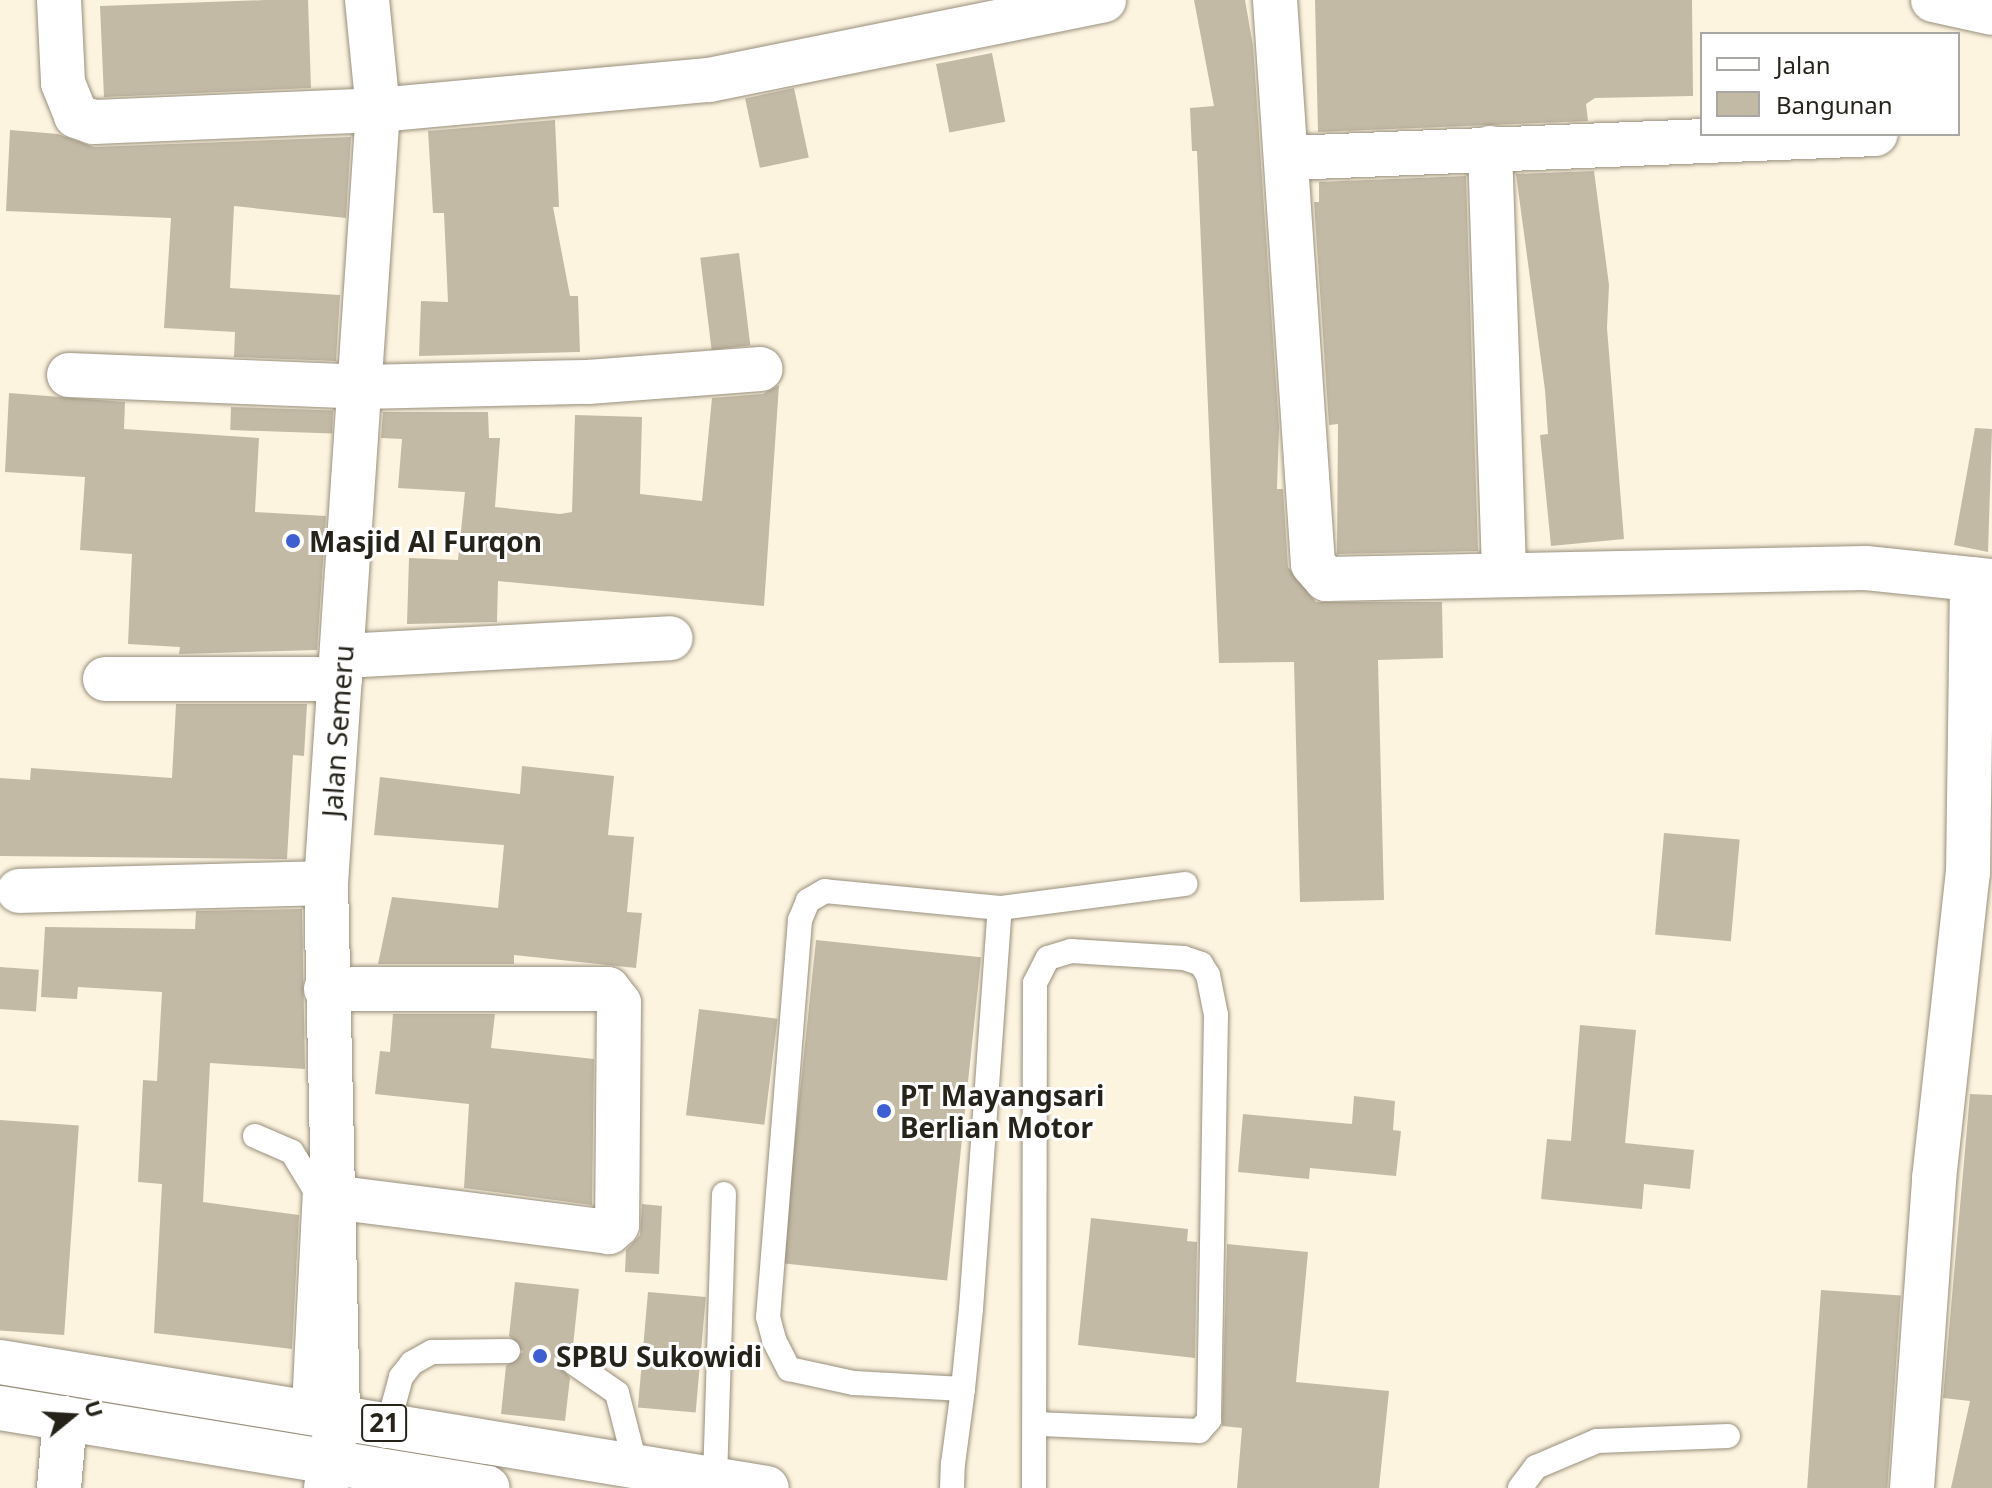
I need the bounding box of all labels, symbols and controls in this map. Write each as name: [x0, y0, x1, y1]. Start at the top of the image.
legend: [1700, 32, 1960, 136]
text: Jalan: [1776, 48, 1831, 81]
text: Bangunan: [1776, 88, 1893, 121]
place label: Masjid Al Furqon: [309, 524, 542, 558]
marker: Masjid Al Furqon: [284, 532, 302, 550]
street label: Jalan Semeru: [314, 644, 360, 818]
place label: PT Mayangsari Berlian Motor: [900, 1078, 1104, 1144]
marker: PT Mayangsari Berlian Motor: [875, 1102, 893, 1120]
place label: SPBU Sukowidi: [556, 1339, 762, 1373]
marker: SPBU Sukowidi: [531, 1347, 549, 1365]
north arrow: [32, 1376, 112, 1456]
text: U: [78, 1396, 112, 1421]
road number: 21: [360, 1401, 408, 1445]

